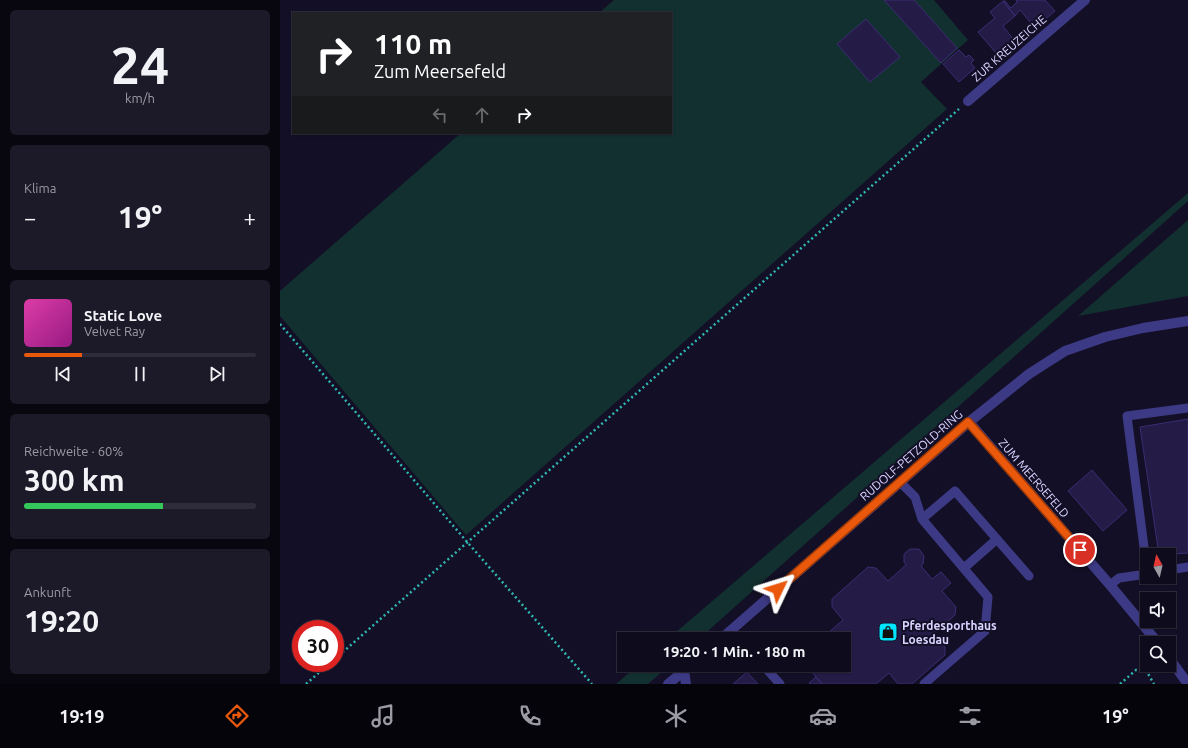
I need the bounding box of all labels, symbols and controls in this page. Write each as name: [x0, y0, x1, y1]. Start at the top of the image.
street label: ZUR KREUZEICHE: [969, 12, 1049, 84]
icon: right: [308, 28, 360, 80]
text: 110 m: [374, 28, 452, 59]
text: 24: [111, 36, 169, 94]
text: Zum Meersefeld: [374, 61, 506, 81]
text: km/h: [125, 91, 155, 105]
icon: left: [429, 104, 451, 126]
icon: ahead: [471, 104, 493, 126]
icon: right: [513, 104, 535, 126]
text: Klima: [24, 181, 56, 195]
text: 19°: [118, 200, 162, 234]
text: −: [24, 205, 36, 230]
text: +: [244, 205, 256, 230]
text: Static Love: [84, 307, 162, 324]
text: Velvet Ray: [84, 324, 145, 338]
icon: previous: [52, 363, 74, 385]
icon: pause: [129, 363, 151, 385]
icon: next: [206, 363, 228, 385]
street label: RUDOLF-PETZOLD-RING: [857, 407, 965, 503]
street label: ZUM MEERSEFELD: [996, 436, 1072, 520]
text: Reichweite · 60%: [24, 444, 123, 458]
text: 300 km: [24, 463, 125, 497]
pin: [1063, 533, 1097, 567]
icon: arrive: [1069, 539, 1091, 561]
north arrow: [1140, 548, 1176, 584]
map controls: [1140, 548, 1176, 672]
position arrow: [757, 568, 799, 610]
text: Ankunft: [24, 585, 71, 599]
button: sound: [1140, 592, 1176, 628]
text: 19:20: [24, 604, 99, 638]
place label: Pferdesporthaus Loesdau: [902, 619, 997, 646]
speed limit sign: 30: [292, 620, 344, 672]
shop icon: Pferdesporthaus Loesdau: [877, 621, 899, 643]
button: search: [1140, 636, 1176, 672]
text: 19:20 · 1 Min. · 180 m: [663, 643, 806, 660]
icon: directions: [223, 702, 251, 730]
icon: music: [369, 702, 397, 730]
icon: phone: [516, 702, 544, 730]
icon: climate: [662, 702, 690, 730]
icon: car: [809, 702, 837, 730]
icon: filters: [956, 702, 984, 730]
text: 19:19: [59, 706, 104, 726]
text: 19°: [1102, 706, 1129, 726]

